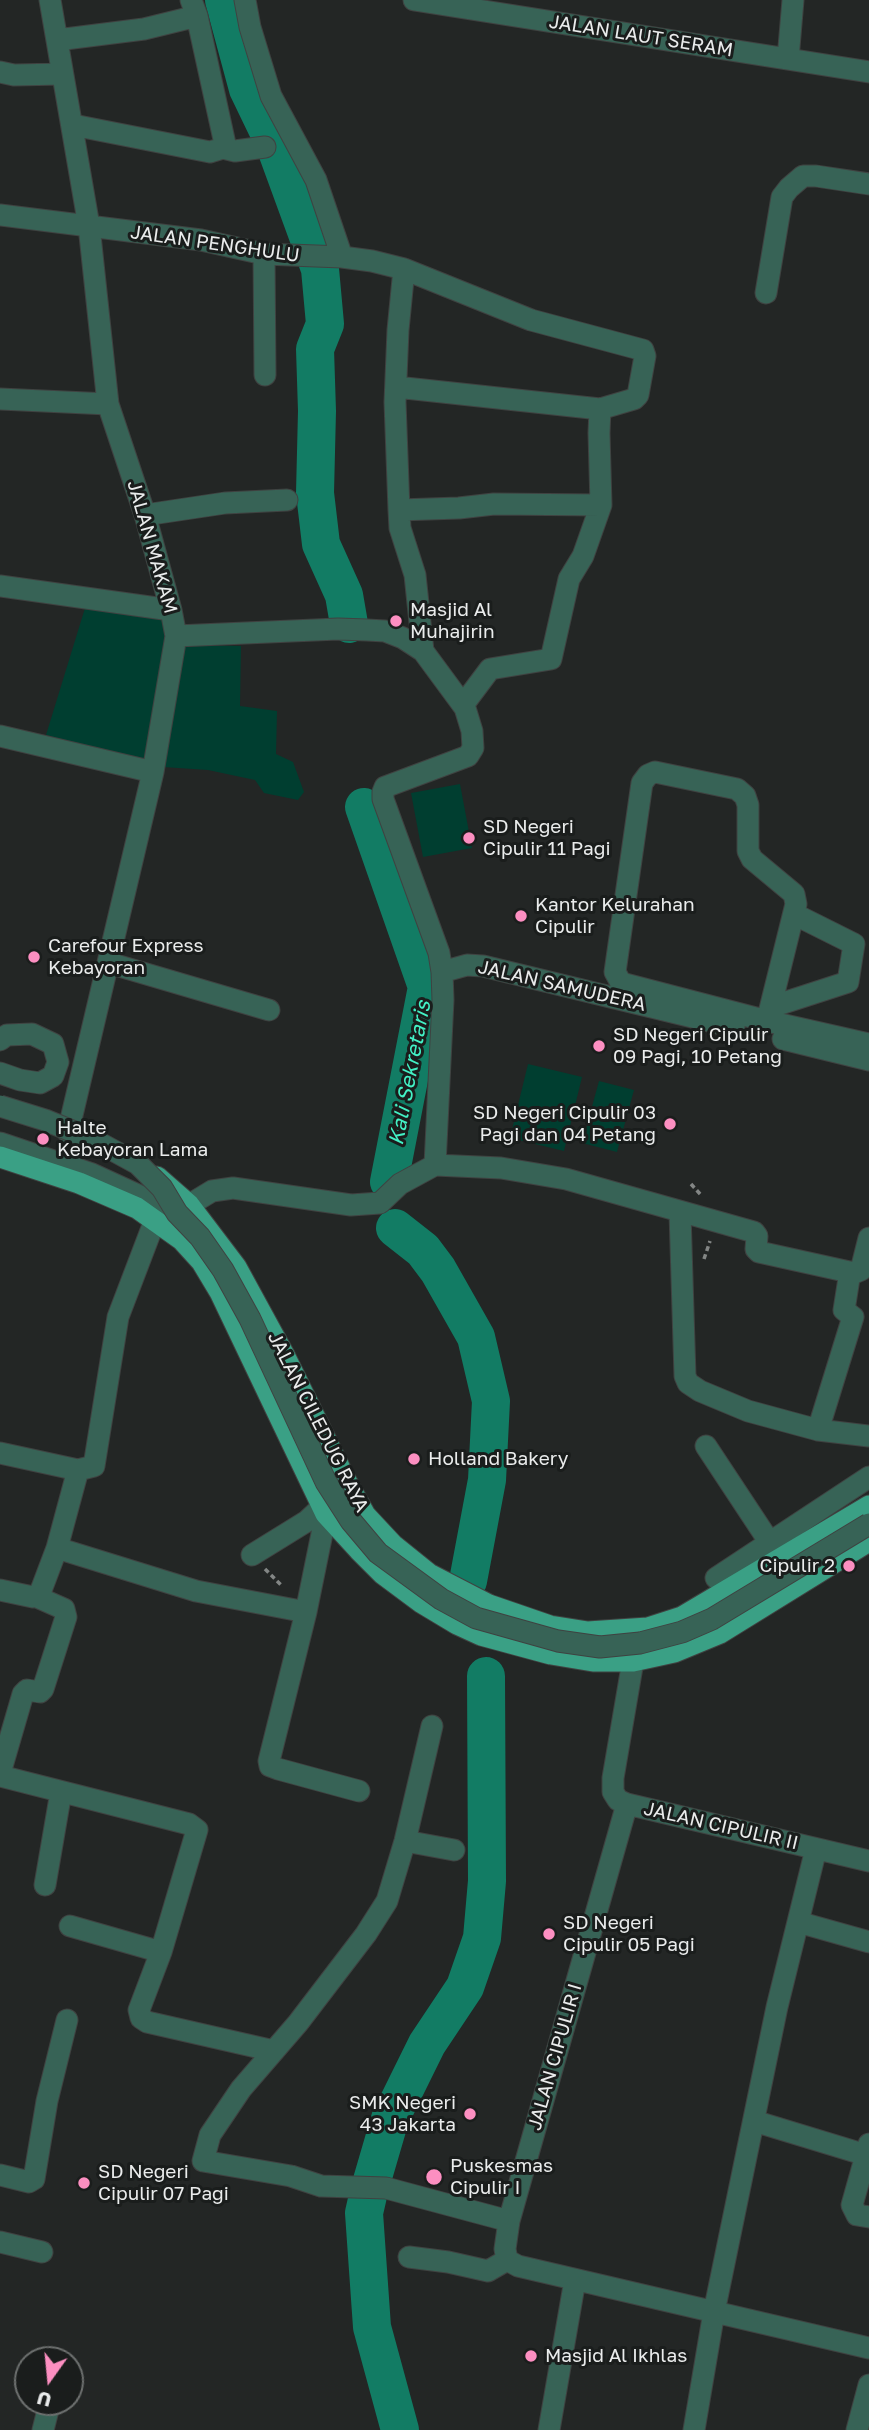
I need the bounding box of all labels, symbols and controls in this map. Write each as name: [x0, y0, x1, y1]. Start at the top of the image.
street label: JALAN LAUT SERAM: [547, 10, 735, 62]
street label: JALAN PENGHULU: [129, 221, 301, 267]
street label: JALAN MAKAM: [122, 478, 182, 616]
place label: Masjid Al Muhajirin: [410, 599, 495, 643]
marker: Masjid Al Muhajirin: [388, 613, 404, 629]
place label: SD Negeri Cipulir 11 Pagi: [483, 816, 610, 860]
marker: SD Negeri Cipulir 11 Pagi: [461, 830, 477, 846]
place label: Kantor Kelurahan Cipulir: [535, 894, 695, 938]
marker: Kantor Kelurahan Cipulir: [513, 908, 529, 924]
place label: Carefour Express Kebayoran: [48, 935, 204, 979]
marker: Carefour Express Kebayoran: [26, 949, 42, 965]
street label: JALAN SAMUDERA: [476, 956, 648, 1016]
water label: Kali Sekretaris: [384, 999, 436, 1147]
place label: SD Negeri Cipulir 09 Pagi, 10 Petang: [613, 1024, 782, 1068]
marker: SD Negeri Cipulir 09 Pagi, 10 Petang: [591, 1038, 607, 1054]
place label: SD Negeri Cipulir 03 Pagi dan 04 Petang: [473, 1102, 656, 1146]
marker: SD Negeri Cipulir 03 Pagi dan 04 Petang: [662, 1116, 678, 1132]
place label: Halte Kebayoran Lama: [57, 1117, 208, 1161]
marker: Halte Kebayoran Lama: [35, 1131, 51, 1147]
street label: JALAN CILEDUG RAYA: [263, 1328, 373, 1516]
place label: Holland Bakery: [428, 1448, 568, 1470]
marker: Holland Bakery: [406, 1451, 422, 1467]
place label: Cipulir 2: [759, 1555, 835, 1577]
marker: Cipulir 2: [841, 1558, 857, 1574]
street label: JALAN CIPULIR II: [642, 1797, 800, 1855]
place label: SD Negeri Cipulir 05 Pagi: [563, 1912, 695, 1956]
marker: SD Negeri Cipulir 05 Pagi: [541, 1926, 557, 1942]
street label: JALAN CIPULIR I: [523, 1981, 587, 2133]
place label: SMK Negeri 43 Jakarta: [349, 2092, 456, 2136]
marker: SMK Negeri 43 Jakarta: [462, 2106, 478, 2122]
place label: Puskesmas Cipulir I: [450, 2155, 553, 2199]
place label: SD Negeri Cipulir 07 Pagi: [98, 2161, 229, 2205]
marker: Puskesmas Cipulir I: [424, 2167, 444, 2187]
marker: SD Negeri Cipulir 07 Pagi: [76, 2175, 92, 2191]
place label: Masjid Al Ikhlas: [545, 2345, 687, 2367]
north arrow: [14, 2346, 84, 2416]
marker: Masjid Al Ikhlas: [523, 2348, 539, 2364]
text: U: [34, 2387, 54, 2413]

